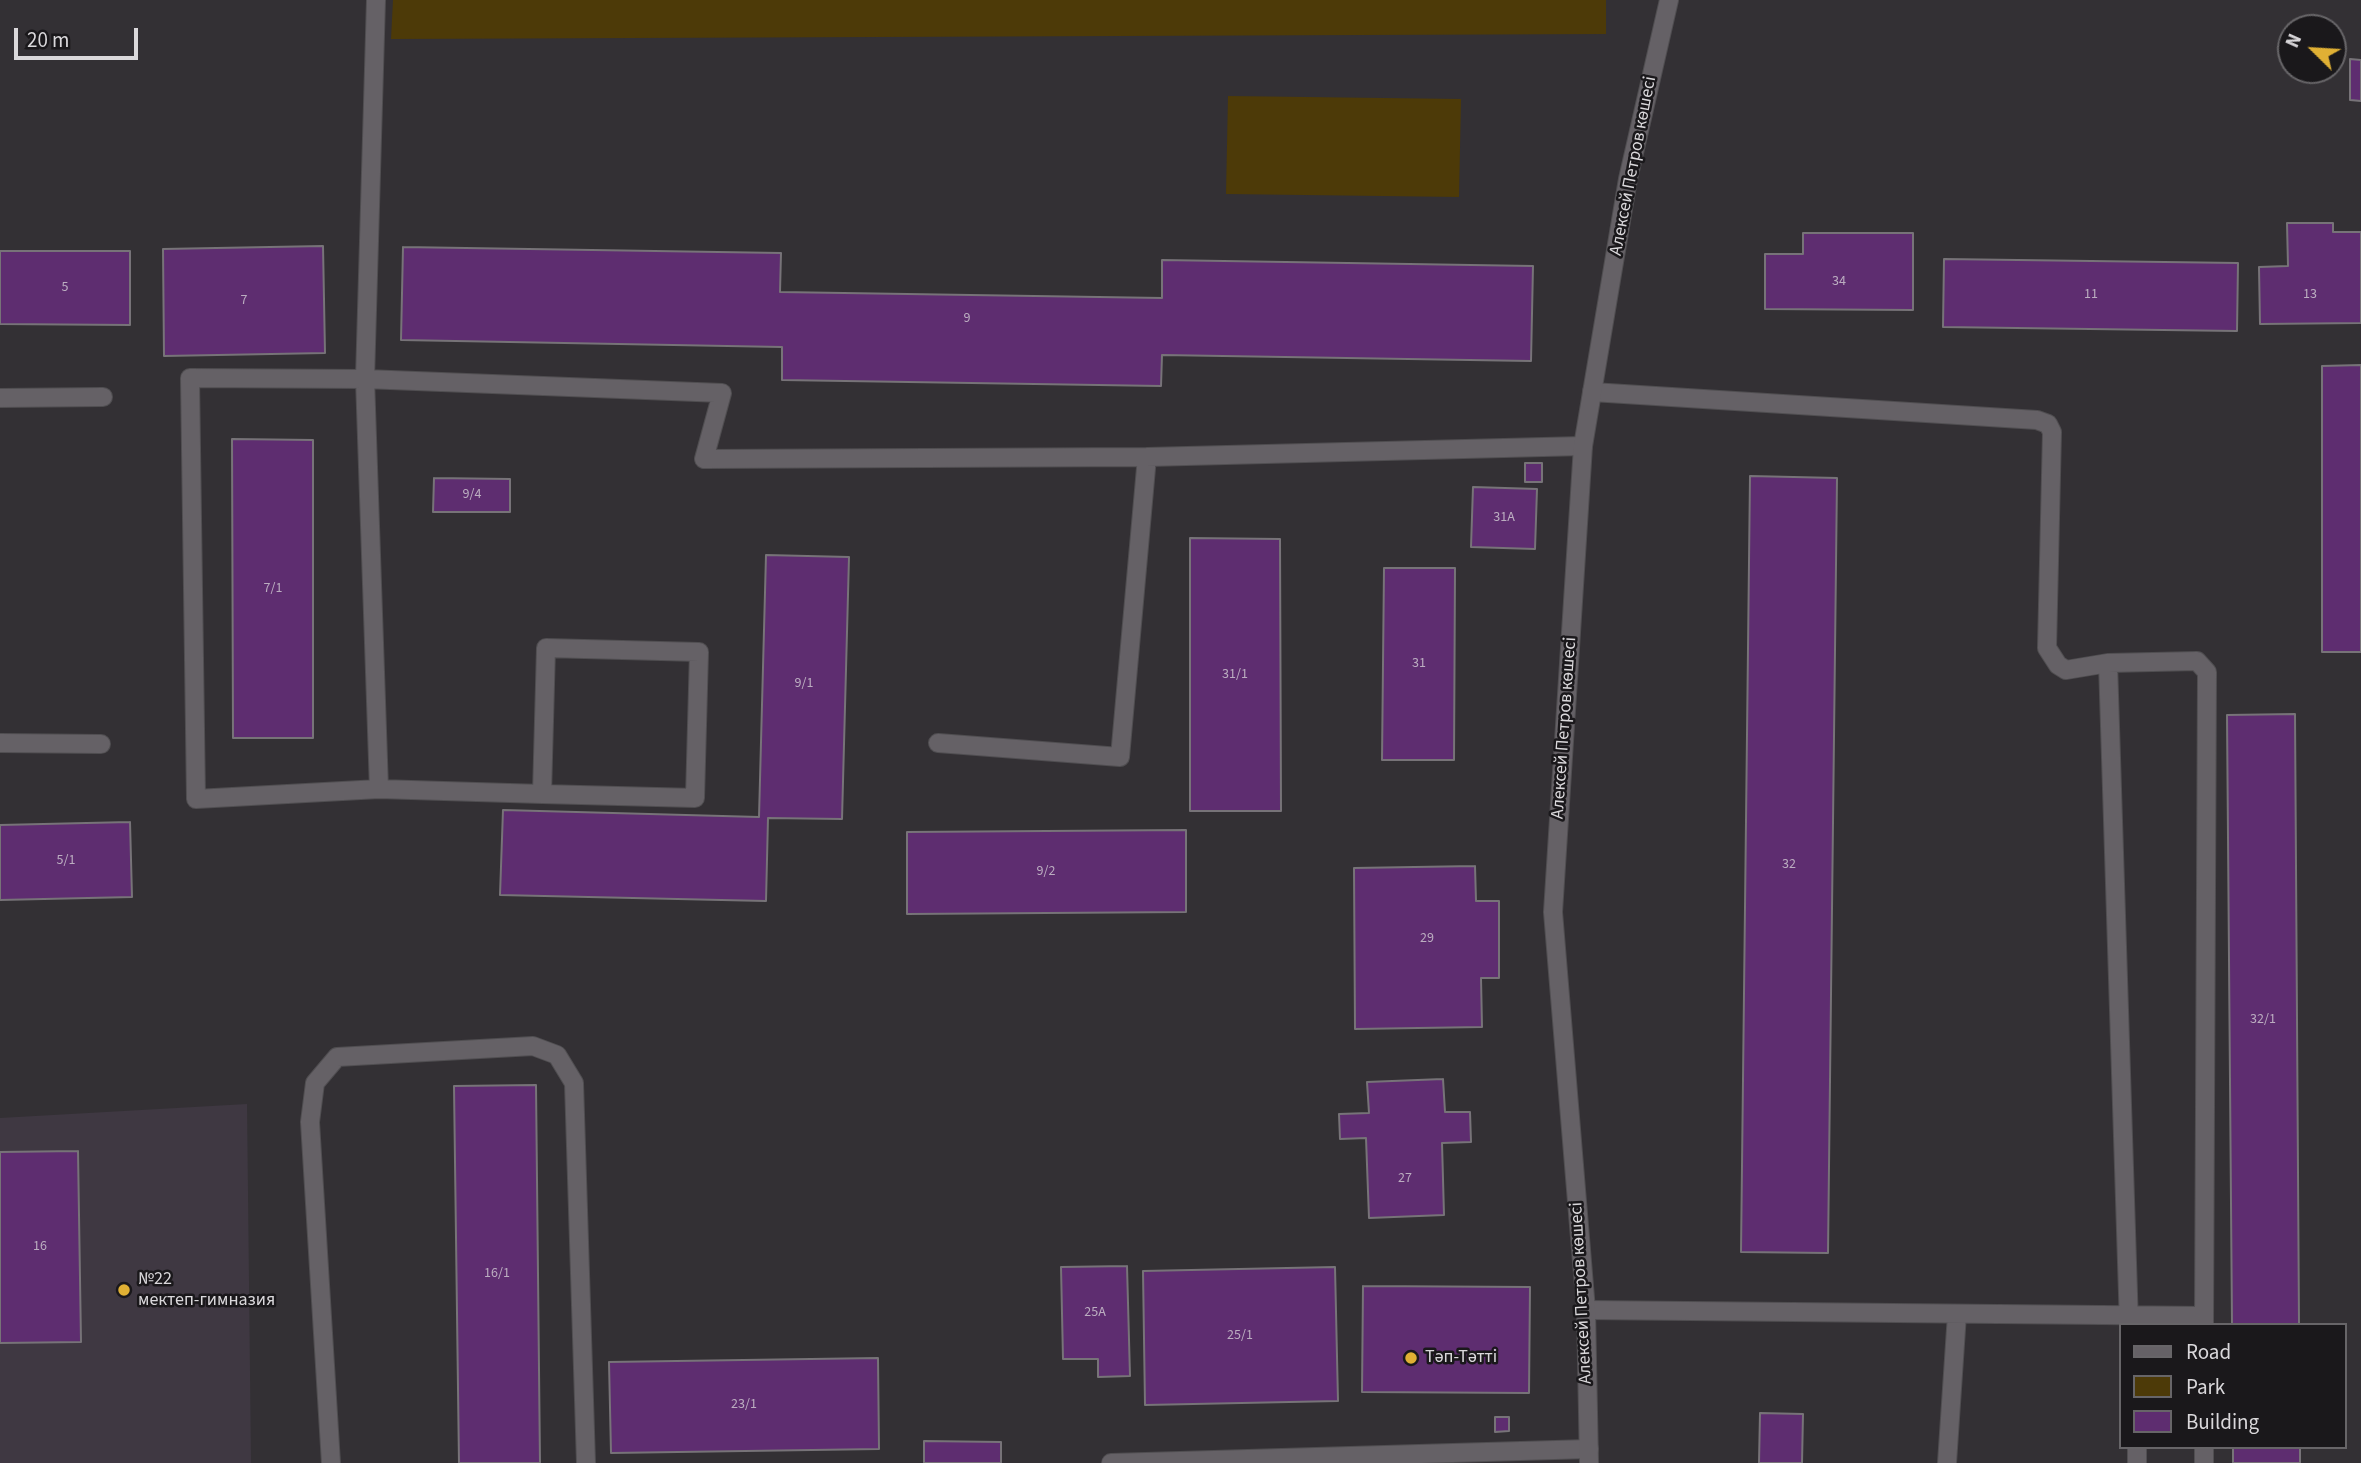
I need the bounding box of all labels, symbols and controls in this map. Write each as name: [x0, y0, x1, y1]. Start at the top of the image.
scale bar: [18, 14, 142, 58]
north arrow: [2277, 14, 2347, 84]
text: 20 m: [27, 25, 69, 55]
text: N: [2279, 30, 2309, 52]
street label: Алексей Петров көшесі: [1606, 74, 1662, 258]
house number: 34: [1832, 274, 1846, 290]
house number: 5: [62, 280, 68, 296]
house number: 11: [2084, 287, 2098, 303]
house number: 13: [2303, 287, 2317, 303]
house number: 7: [241, 293, 247, 309]
house number: 9: [964, 311, 970, 327]
house number: 9/4: [463, 487, 481, 503]
house number: 31А: [1493, 510, 1515, 526]
house number: 7/1: [264, 581, 282, 597]
street label: Алексей Петров көшесі: [1548, 636, 1582, 820]
house number: 31: [1412, 656, 1426, 672]
house number: 31/1: [1222, 667, 1248, 683]
house number: 9/1: [795, 676, 813, 692]
house number: 5/1: [57, 853, 75, 869]
house number: 32: [1782, 857, 1796, 873]
house number: 9/2: [1037, 864, 1055, 880]
house number: 29: [1420, 931, 1434, 947]
house number: 32/1: [2250, 1012, 2276, 1028]
house number: 27: [1398, 1171, 1412, 1187]
street label: Алексей Петров көшесі: [1566, 1201, 1598, 1385]
house number: 16: [33, 1239, 47, 1255]
house number: 16/1: [484, 1266, 510, 1282]
place label: №22 мектеп-гимназия: [138, 1269, 275, 1312]
marker: №22 мектеп-гимназия: [116, 1282, 132, 1298]
house number: 25А: [1084, 1305, 1106, 1321]
legend: [2120, 1323, 2347, 1449]
house number: 25/1: [1227, 1328, 1253, 1344]
text: Road: [2186, 1337, 2231, 1367]
place label: Тәп-Тәтті: [1425, 1347, 1497, 1369]
marker: Тәп-Тәтті: [1403, 1350, 1419, 1366]
text: Park: [2186, 1372, 2225, 1402]
house number: 23/1: [731, 1397, 757, 1413]
text: Building: [2186, 1407, 2259, 1437]

